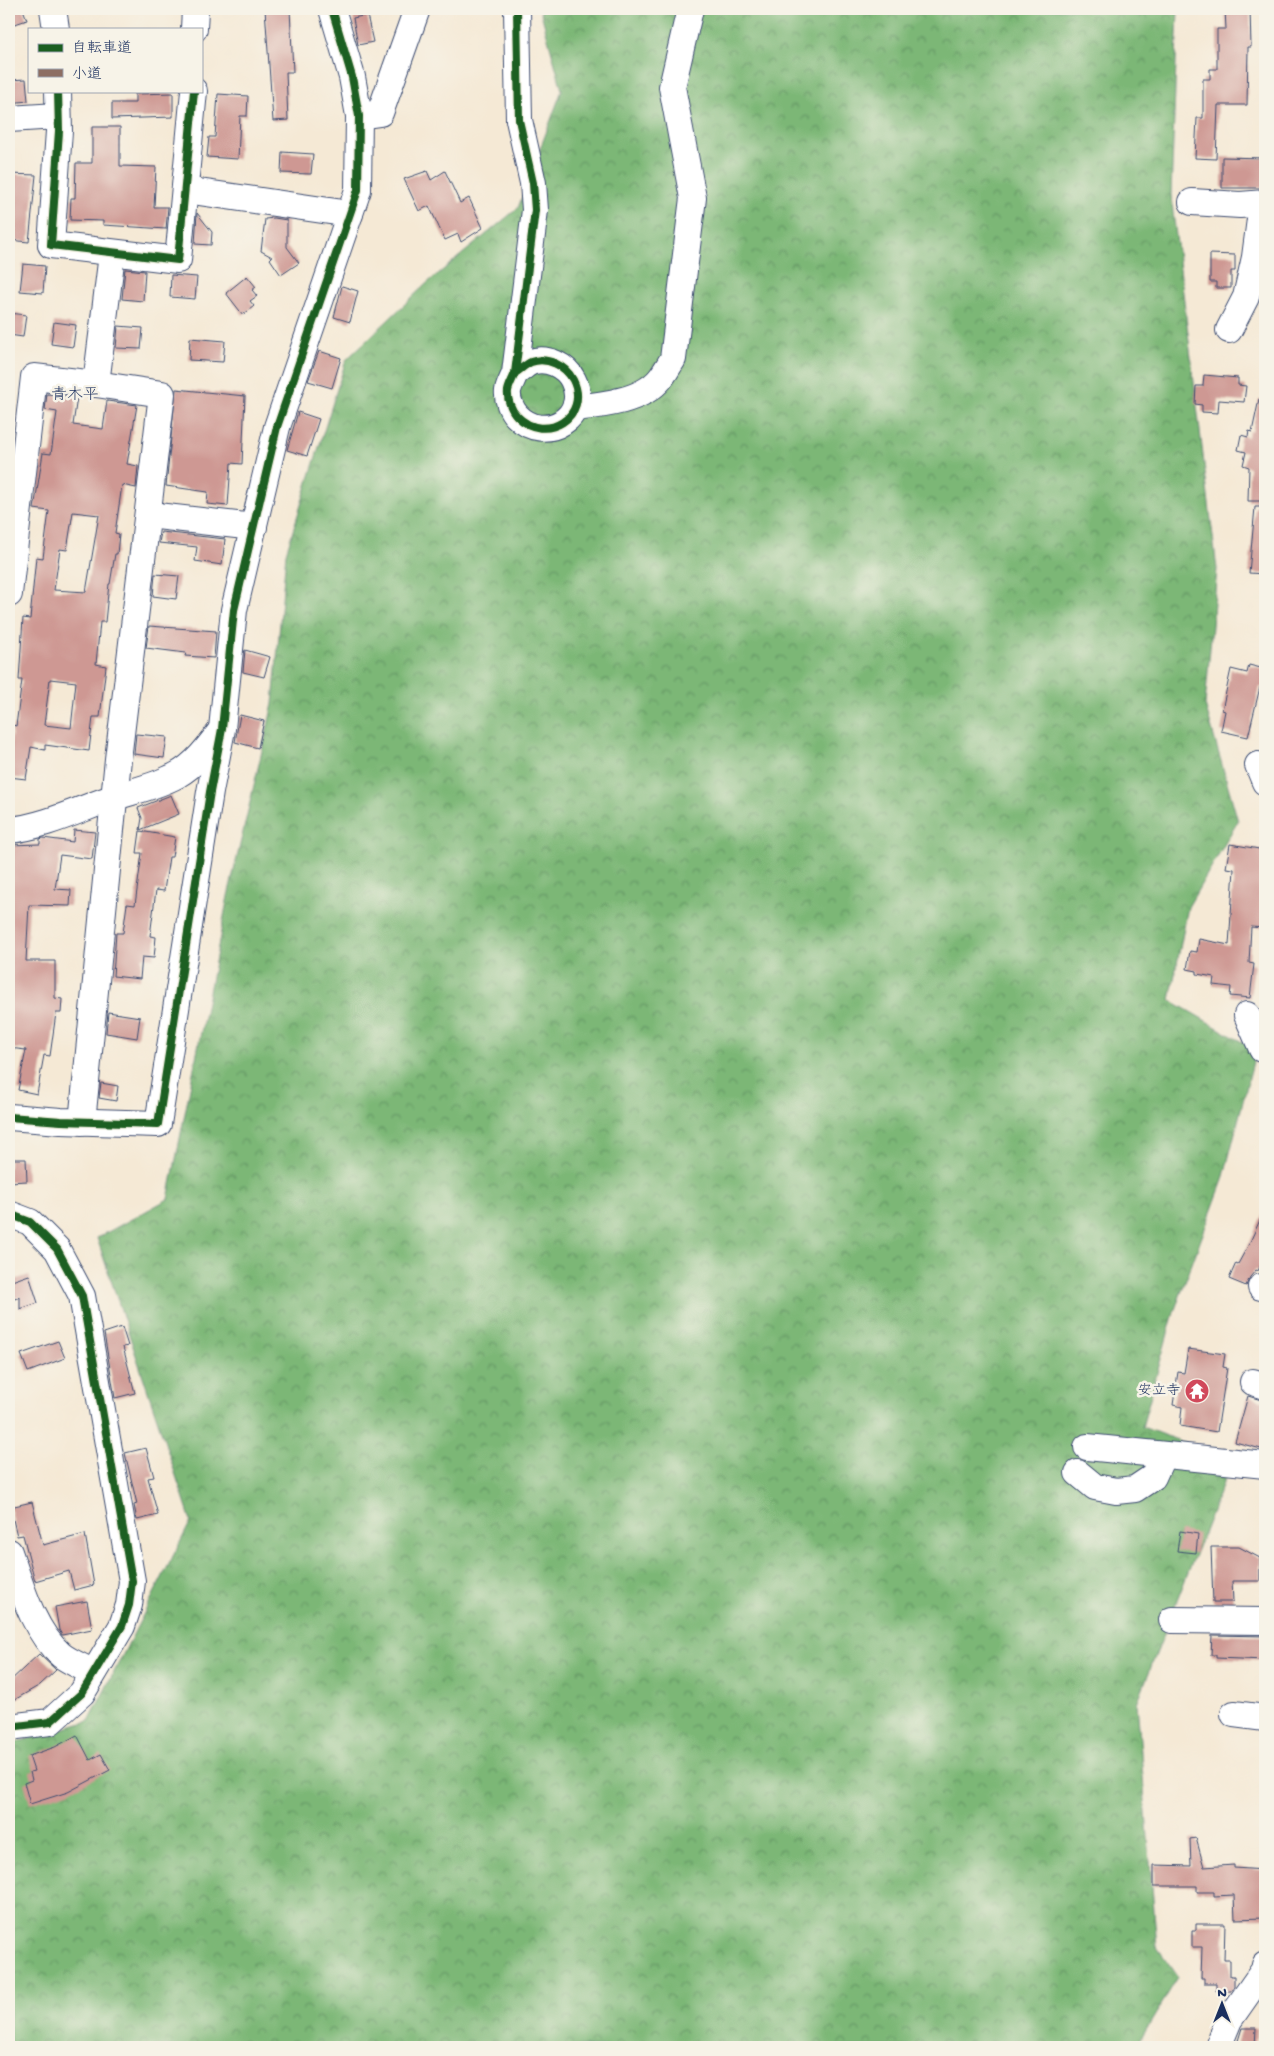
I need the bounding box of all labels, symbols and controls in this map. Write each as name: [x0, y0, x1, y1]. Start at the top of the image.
legend: [28, 28, 202, 92]
text: 自転車道: [72, 39, 132, 58]
text: 小道: [72, 66, 102, 84]
district label: 青木平: [51, 385, 99, 406]
temple icon: 安立寺: [1184, 1378, 1210, 1404]
place label: 安立寺: [1138, 1383, 1180, 1400]
north arrow: [1196, 1978, 1246, 2028]
text: N: [1217, 1985, 1227, 2002]

